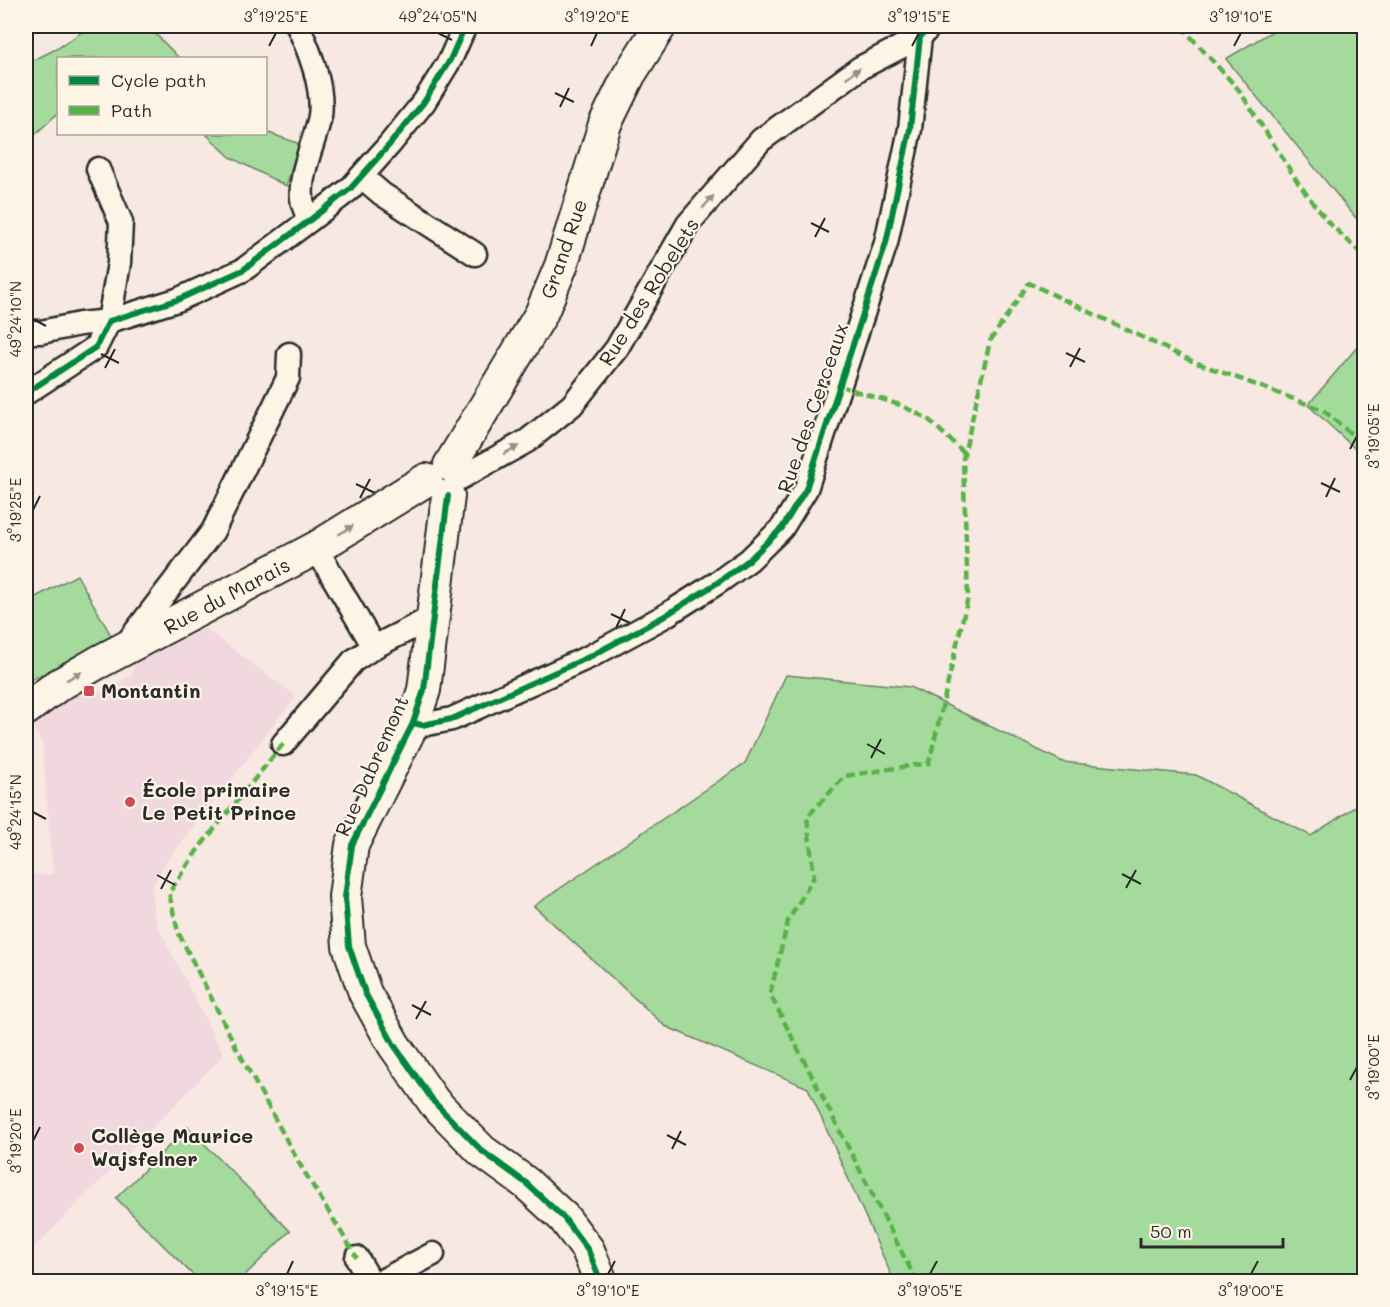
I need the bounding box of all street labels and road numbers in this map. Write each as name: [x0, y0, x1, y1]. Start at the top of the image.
street label: Grand Rue: [534, 195, 592, 302]
street label: Rue des Robelets: [592, 213, 704, 370]
street label: Rue des Cerceaux: [771, 319, 853, 496]
street label: Rue du Marais: [159, 551, 294, 639]
street label: Rue Dabremont: [328, 691, 414, 840]

